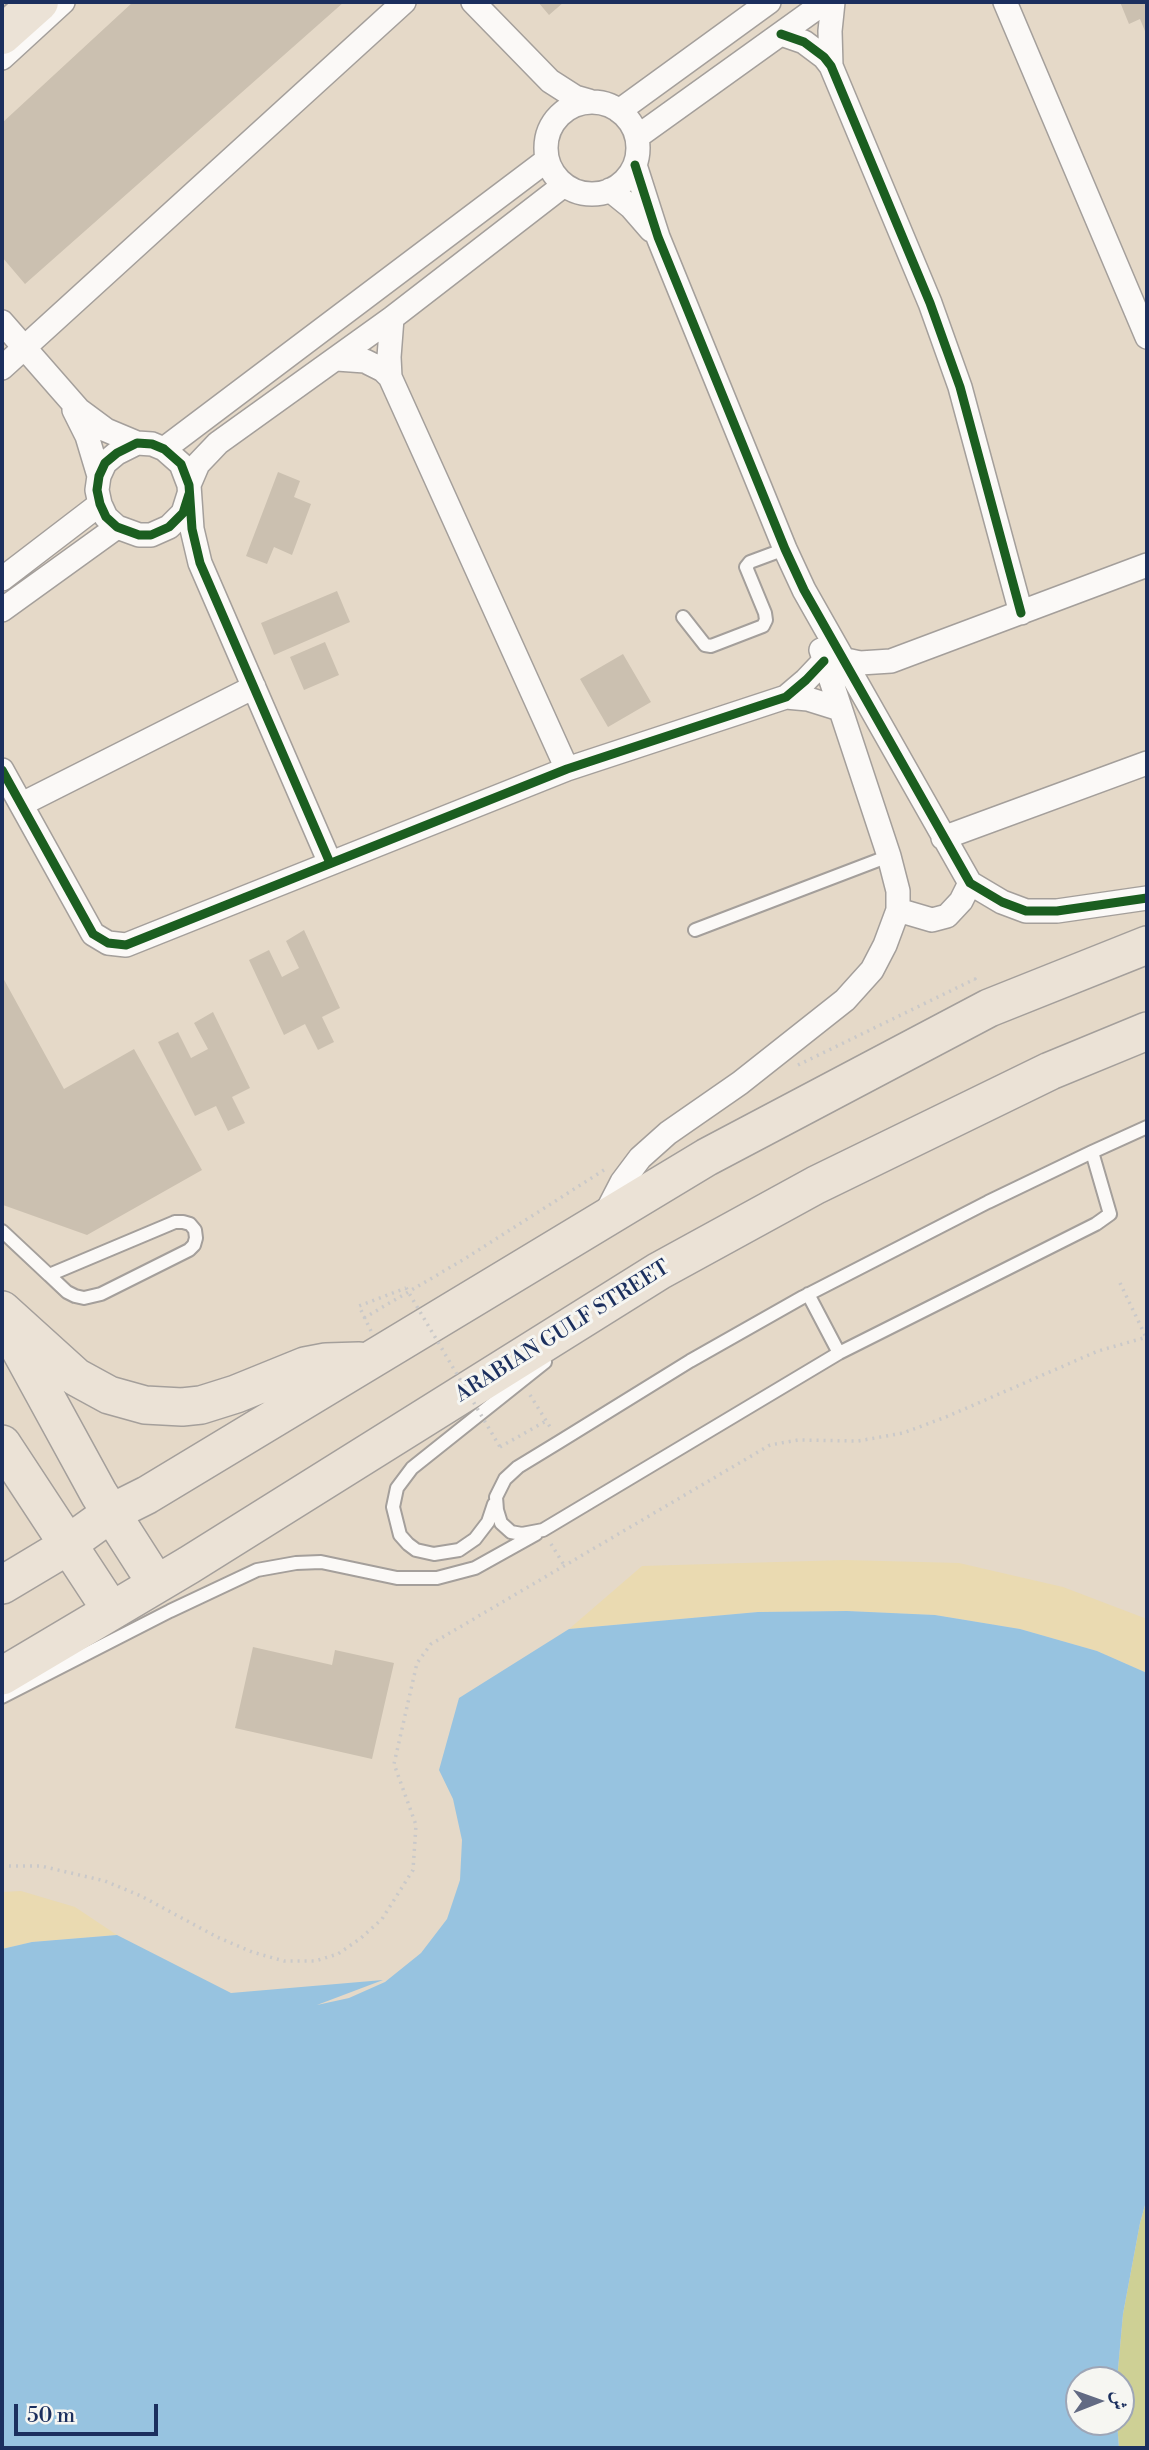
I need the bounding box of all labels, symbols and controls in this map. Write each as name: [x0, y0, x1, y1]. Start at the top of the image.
street label: ARABIAN GULF STREET: [451, 1256, 675, 1408]
north arrow: [1065, 2366, 1135, 2436]
scale bar: [18, 2390, 161, 2434]
text: ش: [1107, 2391, 1131, 2410]
text: 50 m: [27, 2403, 75, 2429]

